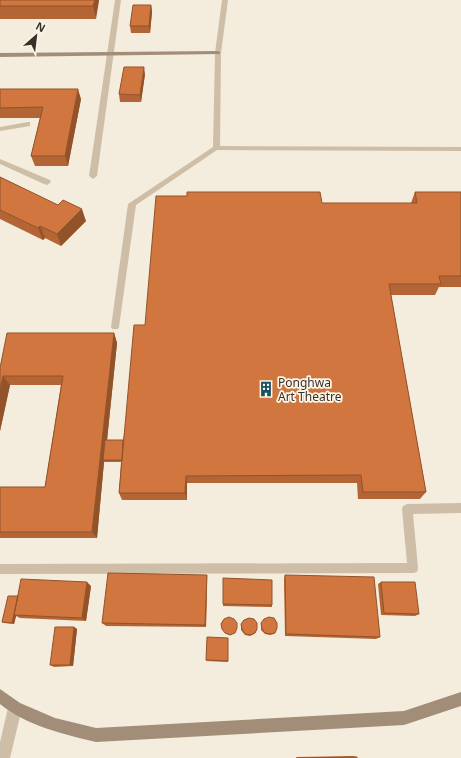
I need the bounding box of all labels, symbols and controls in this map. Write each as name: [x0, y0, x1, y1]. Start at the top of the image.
north arrow: [16, 16, 56, 56]
text: N: [33, 18, 48, 35]
place label: Ponghwa Art Theatre: [278, 374, 342, 405]
building icon: Ponghwa Art Theatre: [257, 380, 275, 398]

